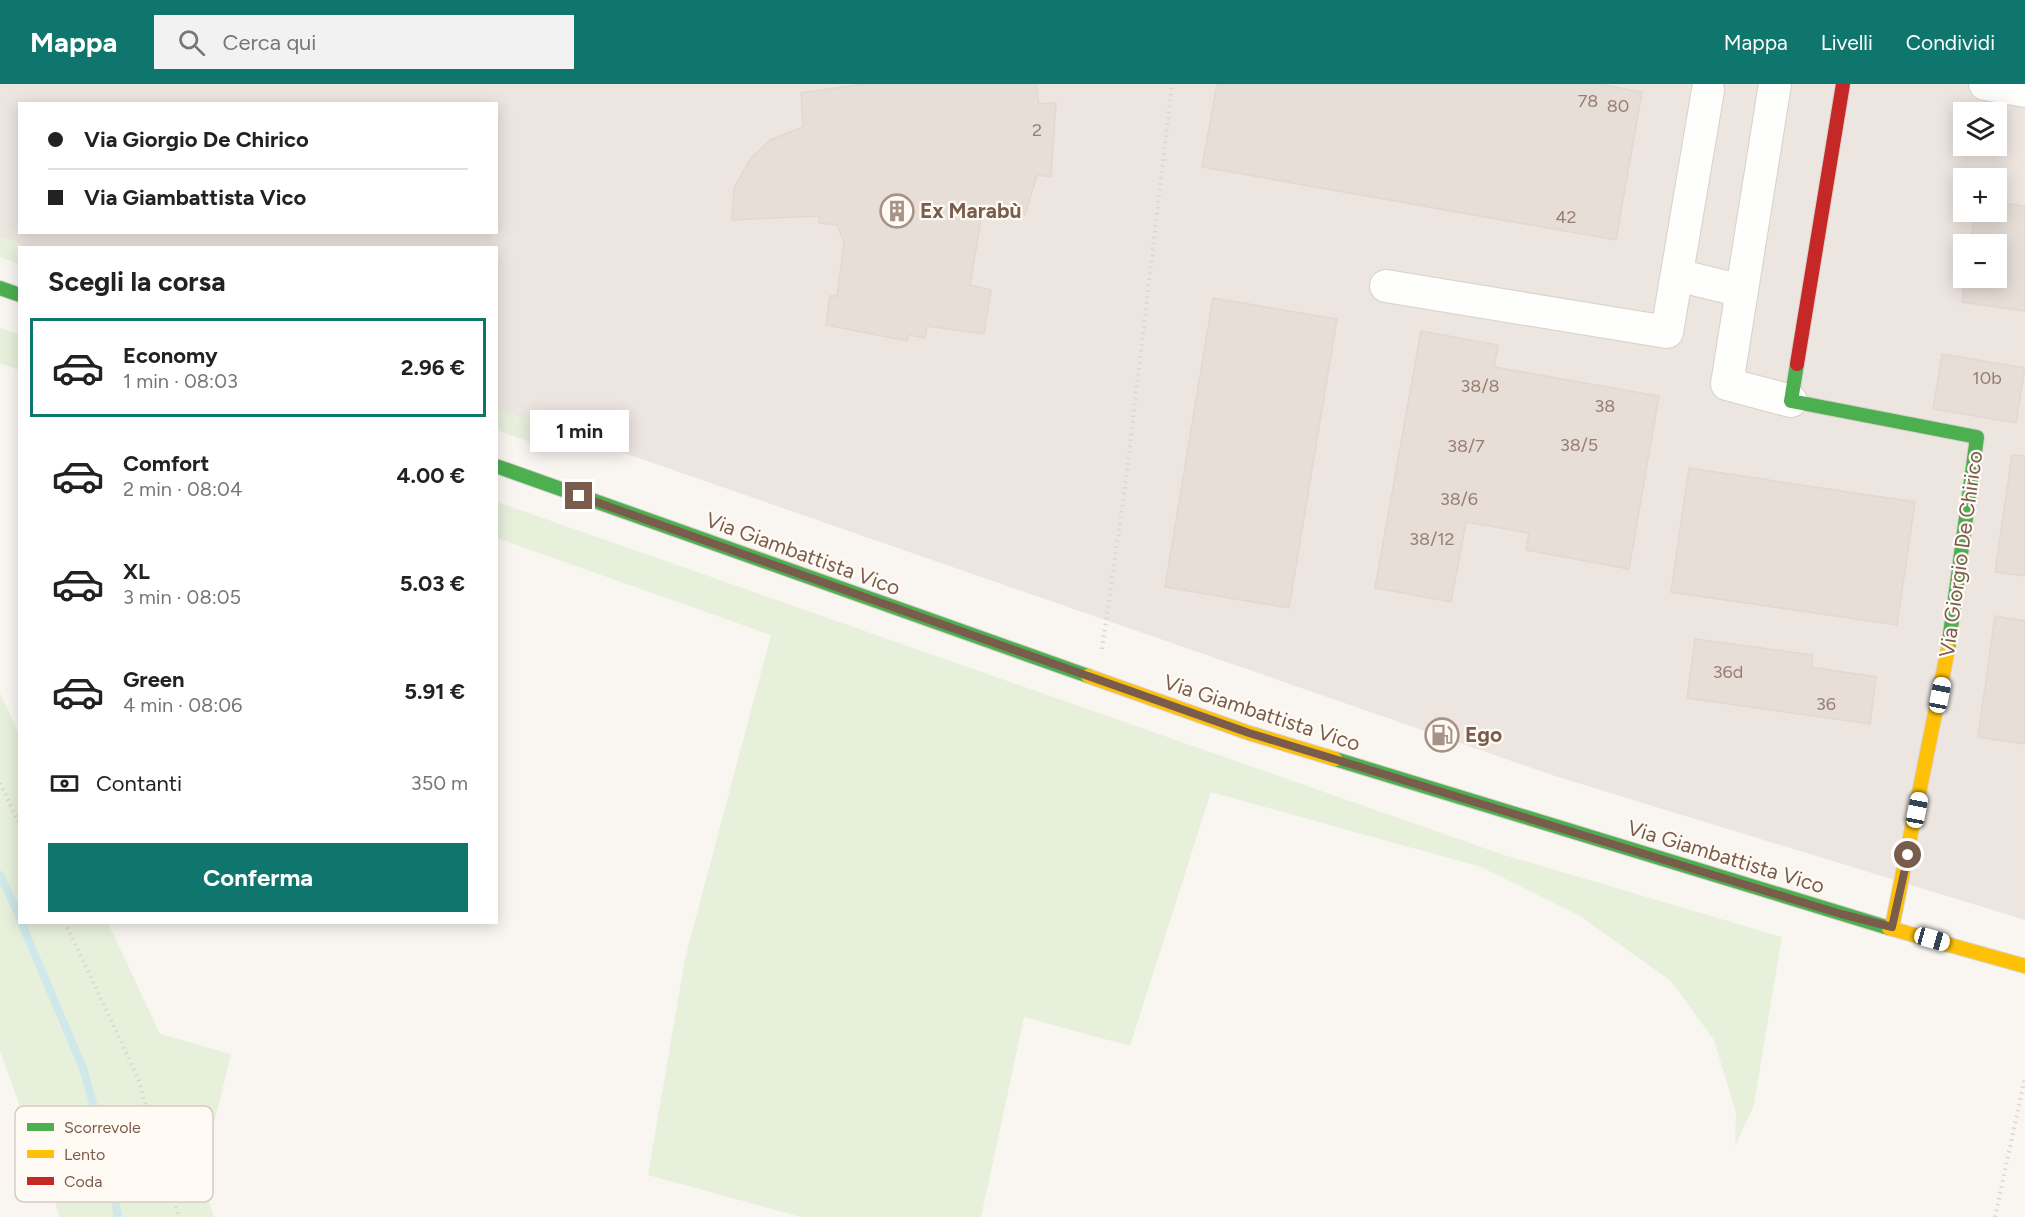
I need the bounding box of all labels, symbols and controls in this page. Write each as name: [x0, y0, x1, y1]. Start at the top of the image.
search box: [154, 15, 574, 69]
text: Mappa: [30, 25, 118, 59]
icon: search: [175, 26, 208, 59]
text: Cerca qui: [223, 29, 316, 56]
text: Mappa: [1724, 30, 1788, 55]
text: Livelli: [1821, 30, 1873, 55]
text: Condividi: [1906, 30, 1995, 55]
house number: 78: [1578, 90, 1598, 112]
house number: 80: [1607, 95, 1629, 117]
map controls: [1953, 102, 2007, 288]
button: layers: [1953, 102, 2007, 156]
house number: 2: [1032, 119, 1042, 141]
text: Via Giorgio De Chirico: [84, 126, 309, 153]
button: +: [1953, 168, 2007, 222]
text: Via Giambattista Vico: [84, 184, 306, 211]
building icon: Ex Marabù: [879, 193, 915, 229]
place label: Ex Marabù: [920, 198, 1021, 223]
house number: 42: [1555, 206, 1577, 228]
button: −: [1953, 234, 2007, 288]
text: Scegli la corsa: [48, 265, 226, 298]
icon: car: [51, 341, 105, 395]
text: Economy: [123, 342, 218, 369]
text: 2.96 €: [401, 354, 465, 381]
house number: 10b: [1972, 367, 2002, 389]
text: 1 min · 08:03: [123, 369, 238, 393]
house number: 38/8: [1461, 375, 1499, 397]
house number: 38: [1595, 395, 1615, 417]
callout: 1 min: [530, 409, 628, 451]
text: 1 min: [556, 419, 603, 443]
house number: 38/5: [1560, 434, 1598, 456]
house number: 38/7: [1447, 435, 1485, 457]
icon: car: [51, 449, 105, 503]
street label: Via Giorgio De Chirico: [1934, 449, 1987, 659]
text: Comfort: [123, 450, 209, 477]
text: 4.00 €: [397, 462, 465, 489]
text: 2 min · 08:04: [123, 477, 242, 501]
route end: [565, 482, 592, 509]
house number: 38/6: [1440, 488, 1478, 510]
street label: Via Giambattista Vico: [703, 507, 904, 600]
house number: 38/12: [1409, 528, 1455, 550]
icon: car: [51, 557, 105, 611]
text: XL: [123, 558, 150, 585]
text: 5.03 €: [400, 570, 465, 597]
text: 3 min · 08:05: [123, 585, 241, 609]
house number: 36d: [1713, 661, 1743, 683]
icon: car: [51, 665, 105, 719]
text: Green: [123, 666, 185, 693]
street label: Via Giambattista Vico: [1161, 669, 1364, 756]
car: [1928, 676, 1952, 714]
text: 5.91 €: [404, 678, 465, 705]
text: 4 min · 08:06: [123, 693, 242, 717]
house number: 36: [1816, 693, 1836, 715]
fuel station icon: Ego: [1424, 717, 1460, 753]
place label: Ego: [1465, 722, 1502, 747]
icon: cash: [48, 767, 81, 800]
text: Contanti: [96, 770, 182, 797]
text: 350 m: [411, 771, 468, 795]
car: [1905, 791, 1929, 829]
street label: Via Giambattista Vico: [1624, 815, 1828, 898]
route start: [1894, 841, 1921, 868]
button: Conferma: [48, 843, 468, 912]
car: [1912, 925, 1952, 953]
legend: [15, 1106, 213, 1202]
text: Scorrevole: [64, 1118, 141, 1137]
text: Lento: [64, 1145, 105, 1164]
text: Coda: [64, 1172, 102, 1191]

